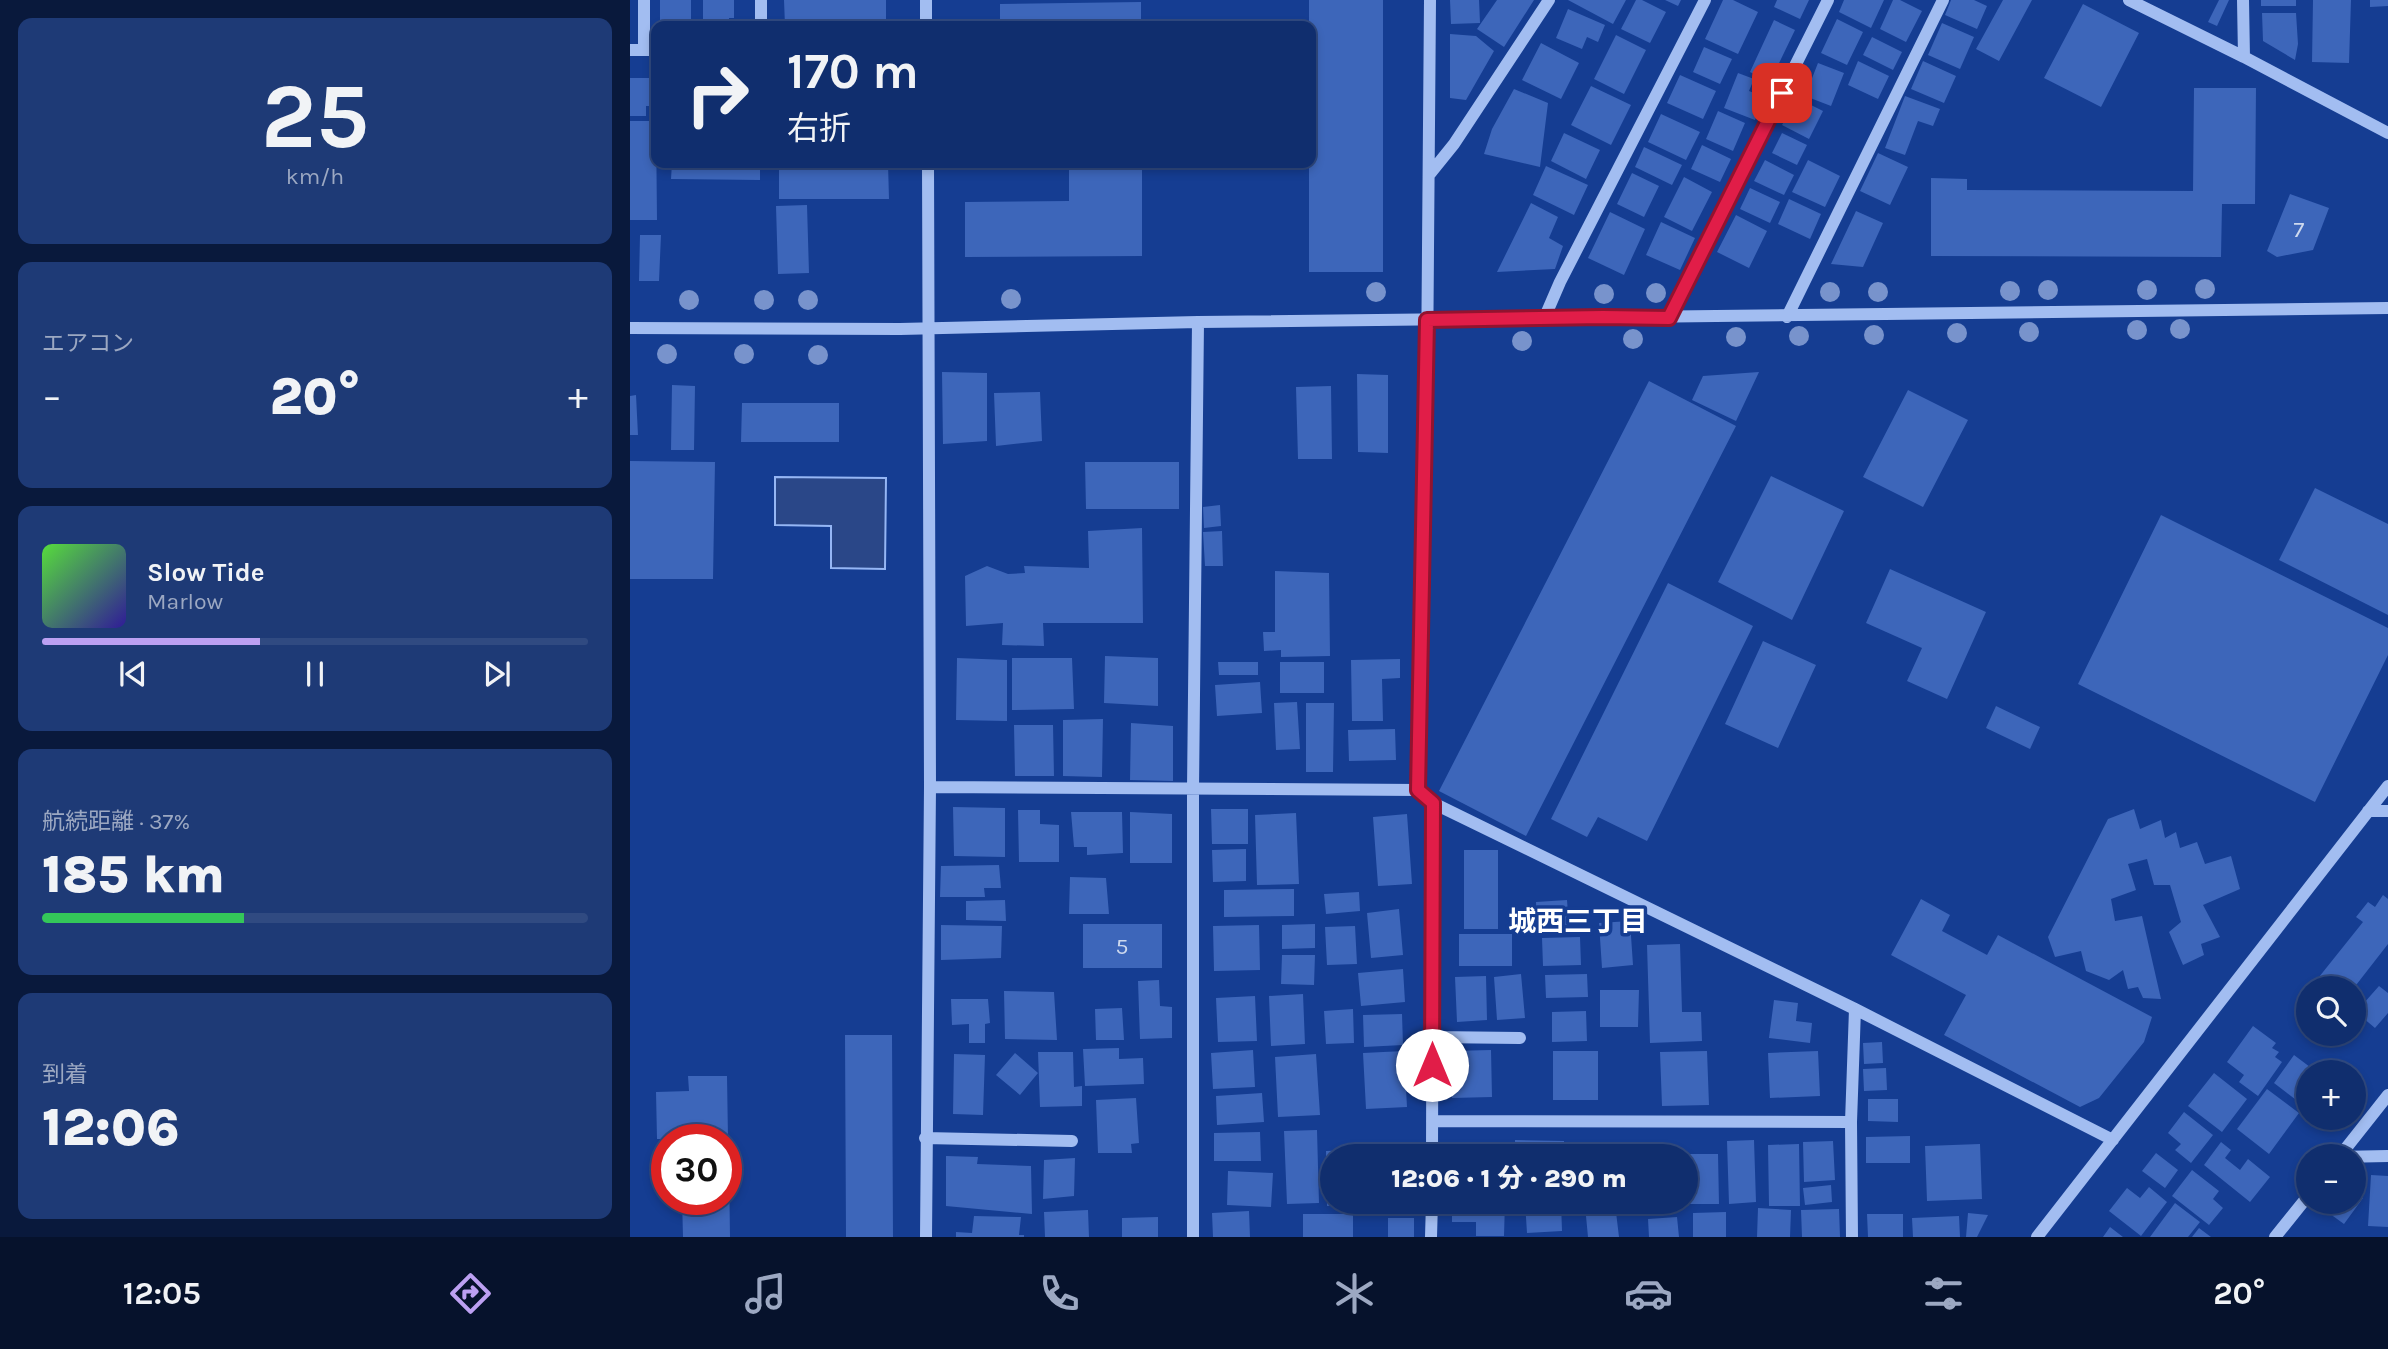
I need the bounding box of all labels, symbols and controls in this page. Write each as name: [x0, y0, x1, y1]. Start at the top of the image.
text: 170 m: [787, 43, 919, 100]
icon: right: [672, 49, 763, 140]
pin: [1752, 63, 1812, 123]
text: 25: [261, 64, 369, 170]
icon: arrive: [1763, 74, 1801, 112]
text: 右折: [787, 110, 851, 147]
text: km/h: [286, 163, 344, 190]
house number: 7: [2294, 216, 2305, 243]
text: エアコン: [42, 330, 134, 357]
text: 20°: [270, 366, 360, 427]
text: −: [42, 374, 62, 419]
text: +: [568, 374, 588, 419]
text: Slow Tide: [147, 557, 265, 588]
text: Marlow: [147, 588, 223, 615]
icon: previous: [114, 655, 152, 693]
icon: pause: [296, 655, 334, 693]
icon: next: [478, 655, 516, 693]
text: 航続距離 · 37%: [42, 808, 190, 835]
text: 185 km: [42, 844, 225, 905]
district label: 城西三丁目: [1508, 905, 1648, 938]
house number: 5: [1116, 933, 1128, 960]
map controls: [2296, 976, 2366, 1214]
button: search: [2296, 976, 2366, 1046]
position arrow: [1395, 1028, 1469, 1102]
button: +: [2296, 1060, 2366, 1130]
text: 到着: [42, 1061, 88, 1088]
text: 12:06: [42, 1097, 179, 1158]
speed limit sign: 30: [651, 1124, 742, 1215]
button: −: [2296, 1144, 2366, 1214]
text: 12:06 · 1 分 · 290 m: [1391, 1163, 1627, 1194]
icon: directions: [446, 1269, 495, 1318]
icon: music: [741, 1269, 790, 1318]
icon: phone: [1035, 1269, 1084, 1318]
icon: climate: [1330, 1269, 1379, 1318]
icon: car: [1624, 1269, 1673, 1318]
icon: filters: [1919, 1269, 1968, 1318]
text: 12:05: [123, 1275, 201, 1312]
text: 20°: [2213, 1275, 2265, 1312]

